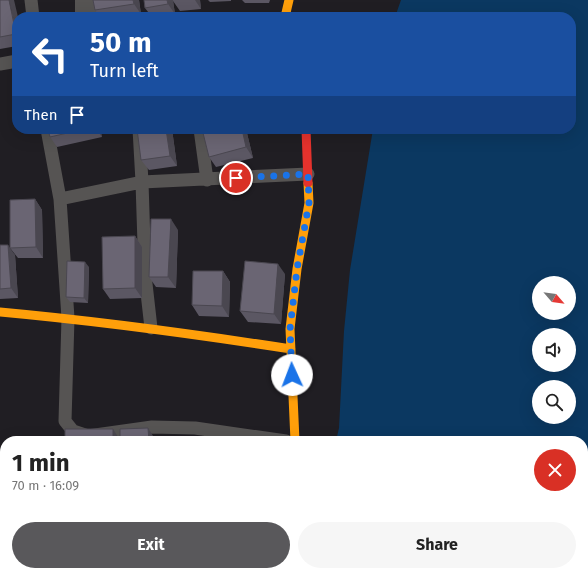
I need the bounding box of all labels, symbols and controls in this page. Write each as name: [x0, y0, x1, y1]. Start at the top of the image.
text: 50 m: [90, 26, 152, 59]
icon: left: [24, 28, 76, 80]
text: Turn left: [90, 60, 159, 82]
icon: arrive: [66, 104, 88, 126]
text: Then: [24, 106, 58, 124]
pin: [219, 161, 253, 195]
icon: arrive: [225, 167, 247, 189]
north arrow: [532, 276, 576, 320]
map controls: [532, 276, 576, 424]
button: sound: [532, 328, 576, 372]
position arrow: [271, 354, 313, 396]
button: search: [532, 380, 576, 424]
text: 1 min: [12, 449, 70, 477]
button: close: [534, 449, 576, 491]
text: 70 m · 16:09: [12, 478, 79, 493]
button: Exit: [12, 522, 290, 568]
button: Share: [298, 522, 576, 568]

